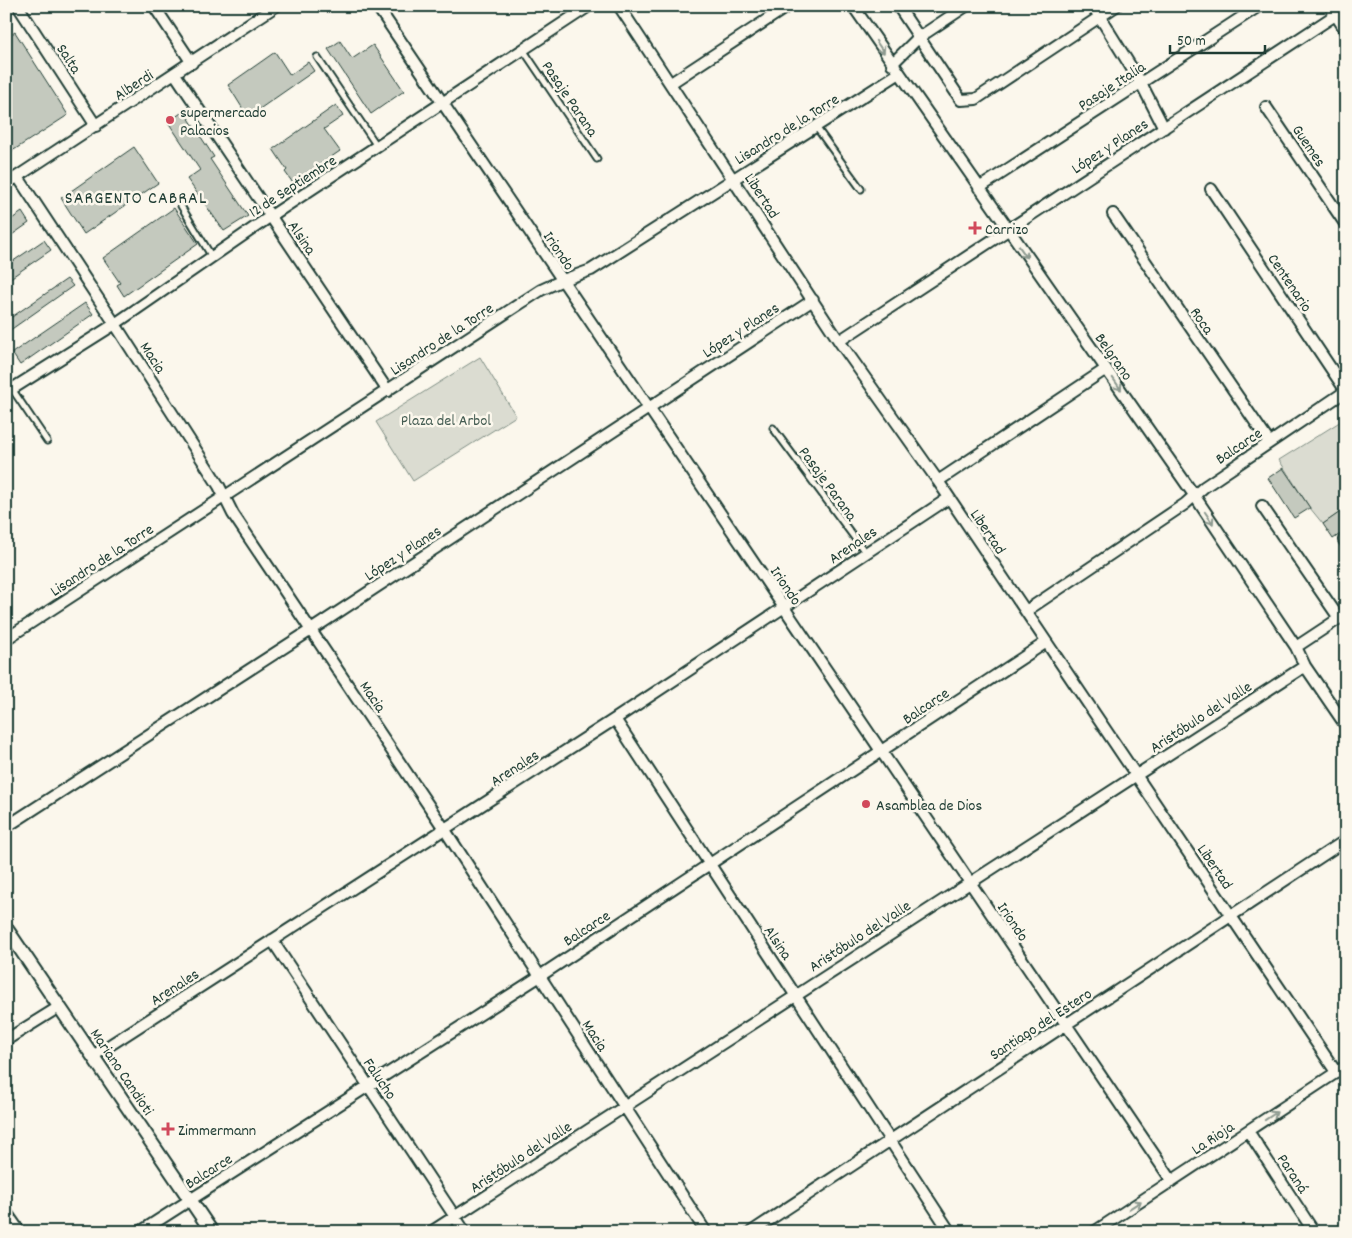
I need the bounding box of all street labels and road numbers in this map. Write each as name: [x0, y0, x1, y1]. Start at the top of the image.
street label: Salta: [50, 40, 86, 79]
street label: Pasaje Italia: [1074, 56, 1151, 118]
street label: Pasaje Parana: [535, 57, 603, 142]
street label: Alberdi: [110, 65, 159, 107]
street label: Lisandro de la Torre: [731, 89, 844, 172]
street label: López y Planes: [1067, 113, 1154, 181]
street label: Guemes: [1285, 121, 1331, 172]
street label: 12 de Septiembre: [245, 150, 342, 224]
street label: Libertad: [738, 169, 784, 224]
street label: Alsina: [281, 217, 321, 261]
street label: Iriondo: [536, 227, 579, 276]
street label: Centenario: [1261, 250, 1317, 317]
street label: López y Planes: [698, 297, 785, 365]
street label: Lisandro de la Torre: [386, 298, 499, 382]
street label: Roca: [1183, 303, 1219, 340]
street label: Belgrano: [1088, 329, 1138, 386]
street label: Macia: [133, 338, 171, 379]
street label: Balcarce: [1211, 423, 1267, 471]
street label: Pasaje Parana: [792, 443, 862, 527]
street label: Libertad: [963, 505, 1011, 560]
street label: Lisandro de la Torre: [46, 519, 159, 603]
street label: López y Planes: [360, 520, 447, 588]
street label: Arenales: [824, 521, 883, 571]
street label: Iriondo: [763, 562, 806, 611]
street label: Aristóbulo del Valle: [1146, 676, 1257, 760]
street label: Macia: [353, 677, 391, 718]
street label: Balcarce: [898, 683, 954, 731]
street label: Arenales: [486, 745, 545, 794]
street label: Libertad: [1190, 840, 1238, 895]
street label: Aristóbulo del Valle: [805, 895, 916, 979]
street label: Iriondo: [990, 898, 1033, 947]
street label: Balcarce: [559, 905, 616, 953]
street label: Alsina: [757, 922, 797, 966]
street label: Arenales: [146, 964, 205, 1013]
street label: Santiago del Estero: [986, 983, 1097, 1067]
street label: Macia: [575, 1016, 613, 1057]
street label: Mariano Candioti: [83, 1024, 159, 1121]
street label: Falucho: [356, 1054, 401, 1105]
street label: Aristóbulo del Valle: [466, 1116, 577, 1200]
street label: La Rioja: [1187, 1116, 1240, 1162]
street label: Balcarce: [181, 1149, 238, 1196]
street label: Paraná: [1270, 1150, 1313, 1199]

